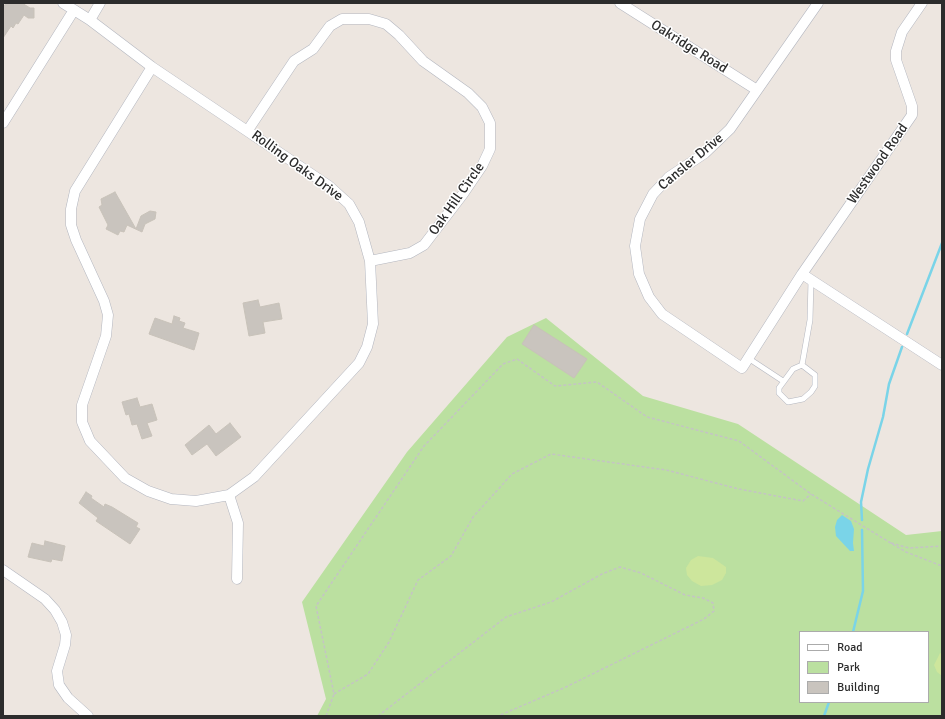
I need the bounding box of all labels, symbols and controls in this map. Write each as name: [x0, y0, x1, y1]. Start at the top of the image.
street label: Oakridge Road: [648, 17, 730, 77]
street label: Westwood Road: [844, 121, 912, 207]
street label: Rolling Oaks Drive: [248, 127, 346, 205]
street label: Cansler Drive: [655, 130, 727, 194]
street label: Oak Hill Circle: [426, 159, 488, 239]
legend: [799, 631, 929, 703]
text: Road: [837, 640, 863, 655]
text: Park: [837, 660, 860, 675]
text: Building: [837, 680, 880, 695]

